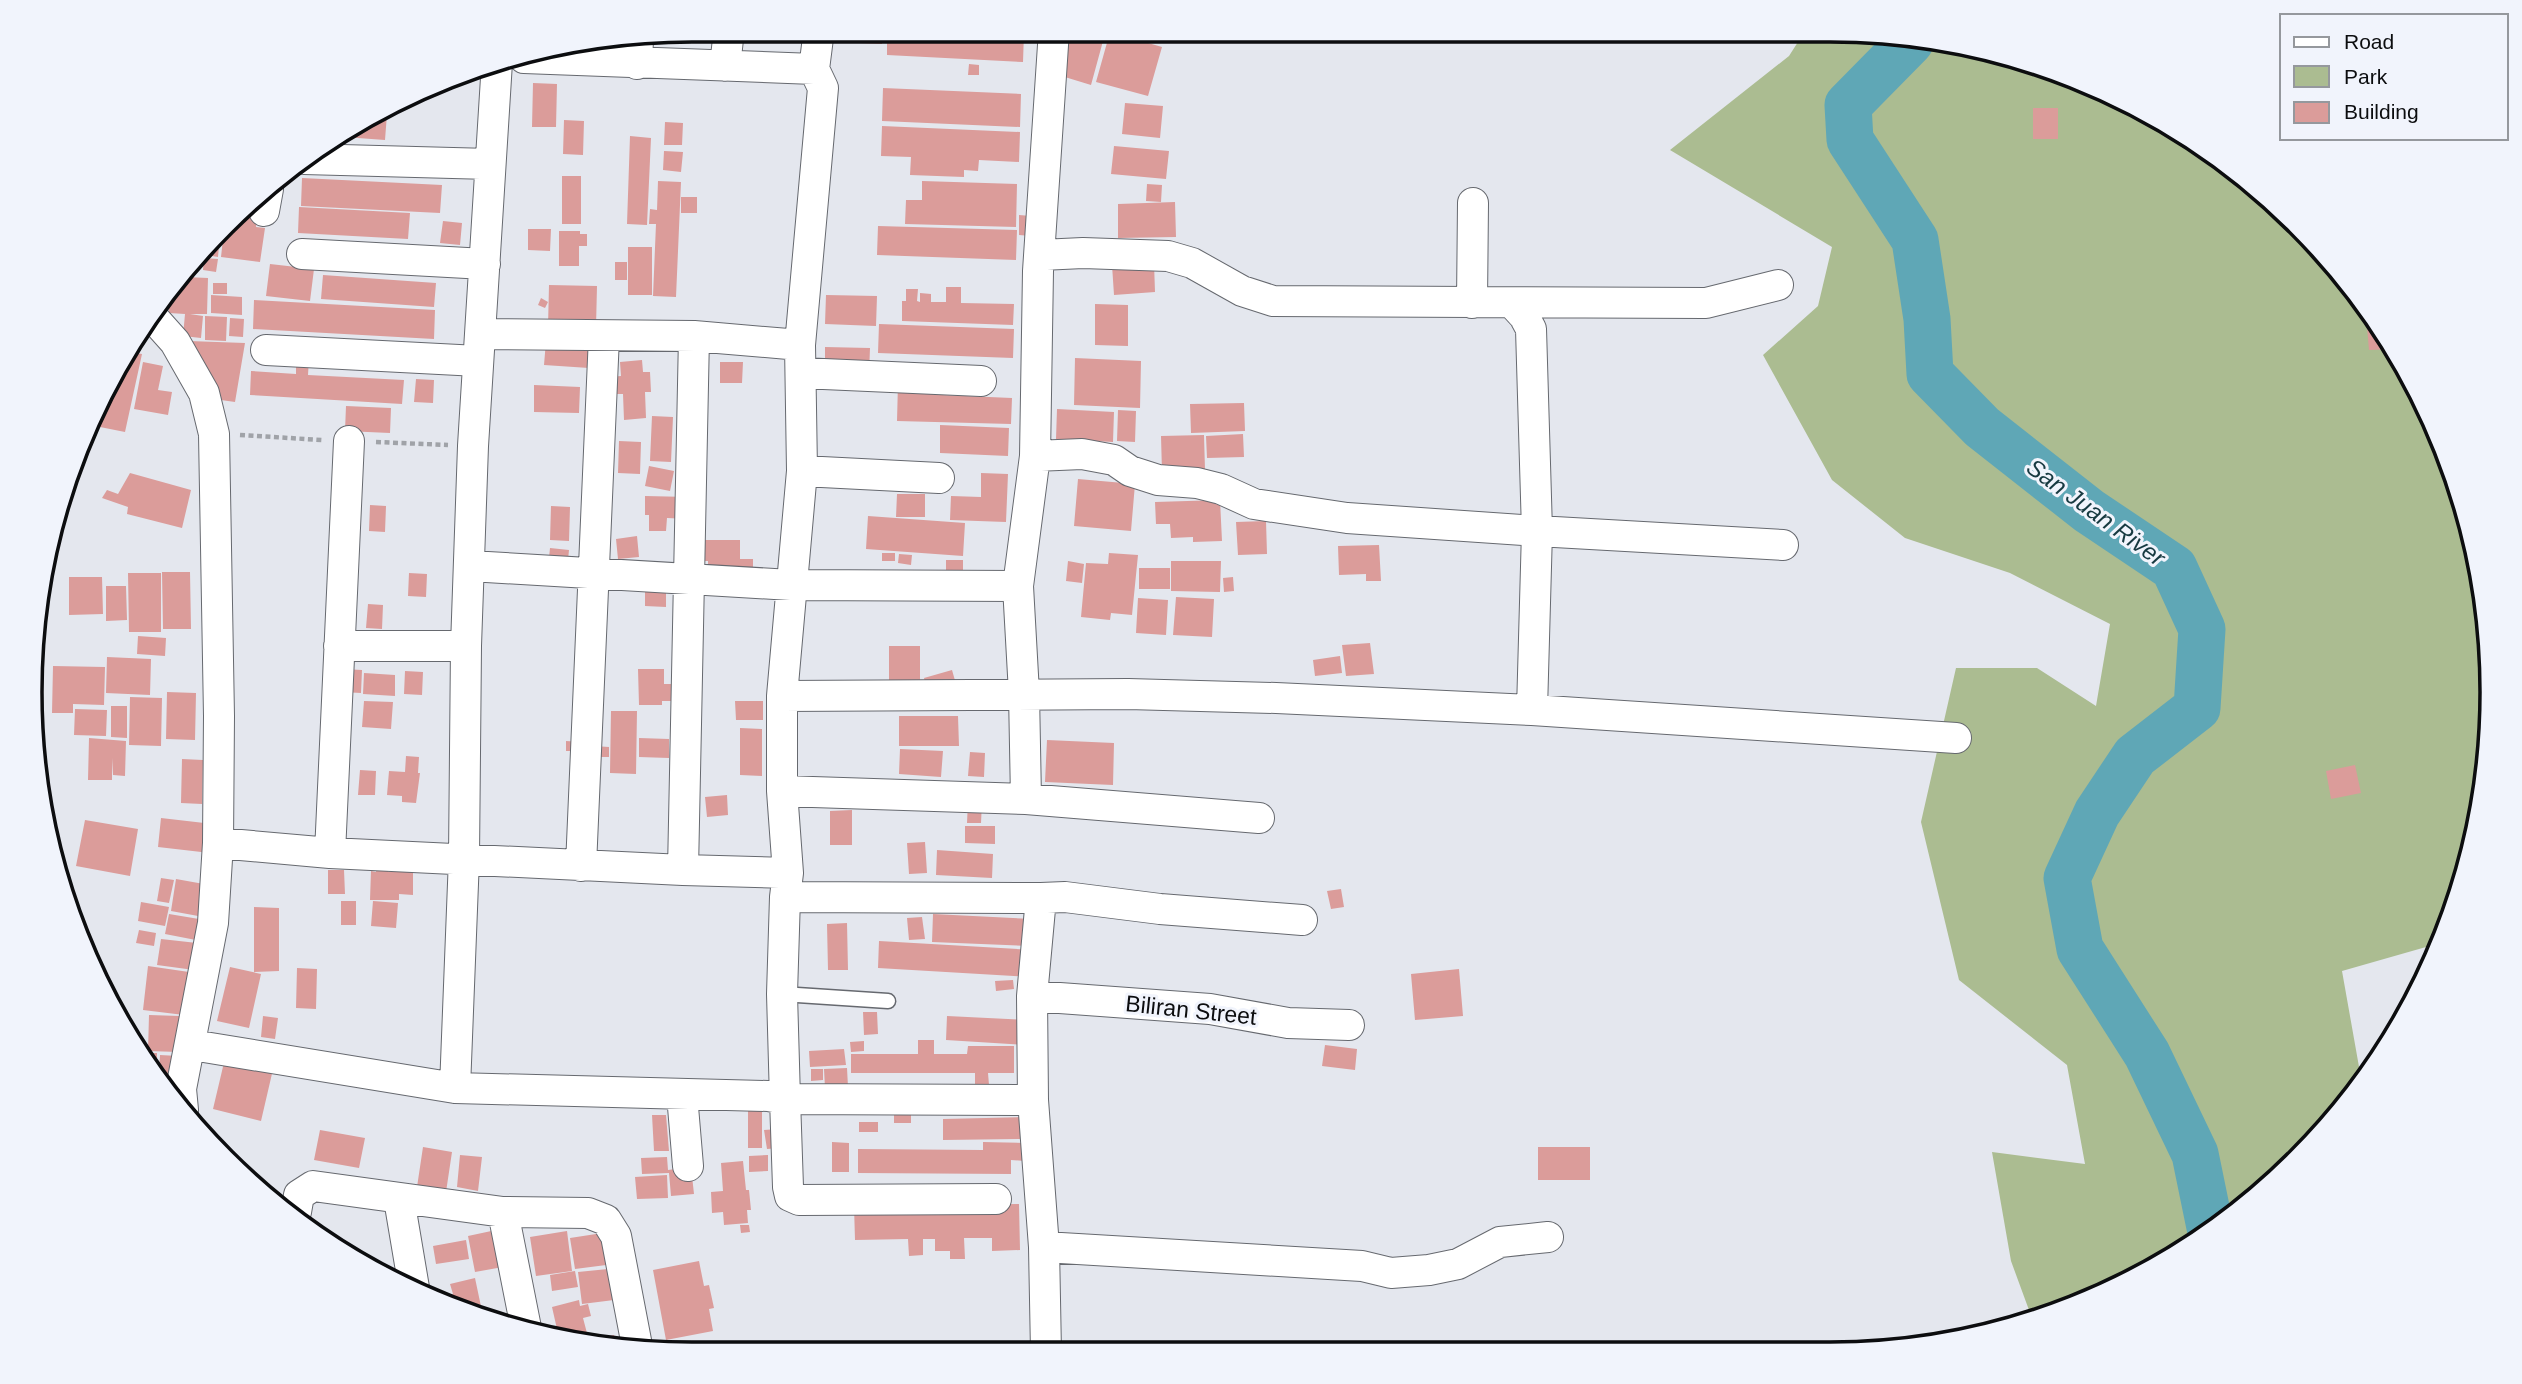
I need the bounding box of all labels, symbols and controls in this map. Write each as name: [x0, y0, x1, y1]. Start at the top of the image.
legend: [2280, 14, 2508, 140]
text: Road: [2344, 30, 2394, 53]
text: Park: [2344, 65, 2388, 88]
text: Building: [2344, 100, 2419, 123]
water label: San Juan River: [2022, 453, 2171, 572]
street label: Biliran Street: [1124, 990, 1258, 1030]

